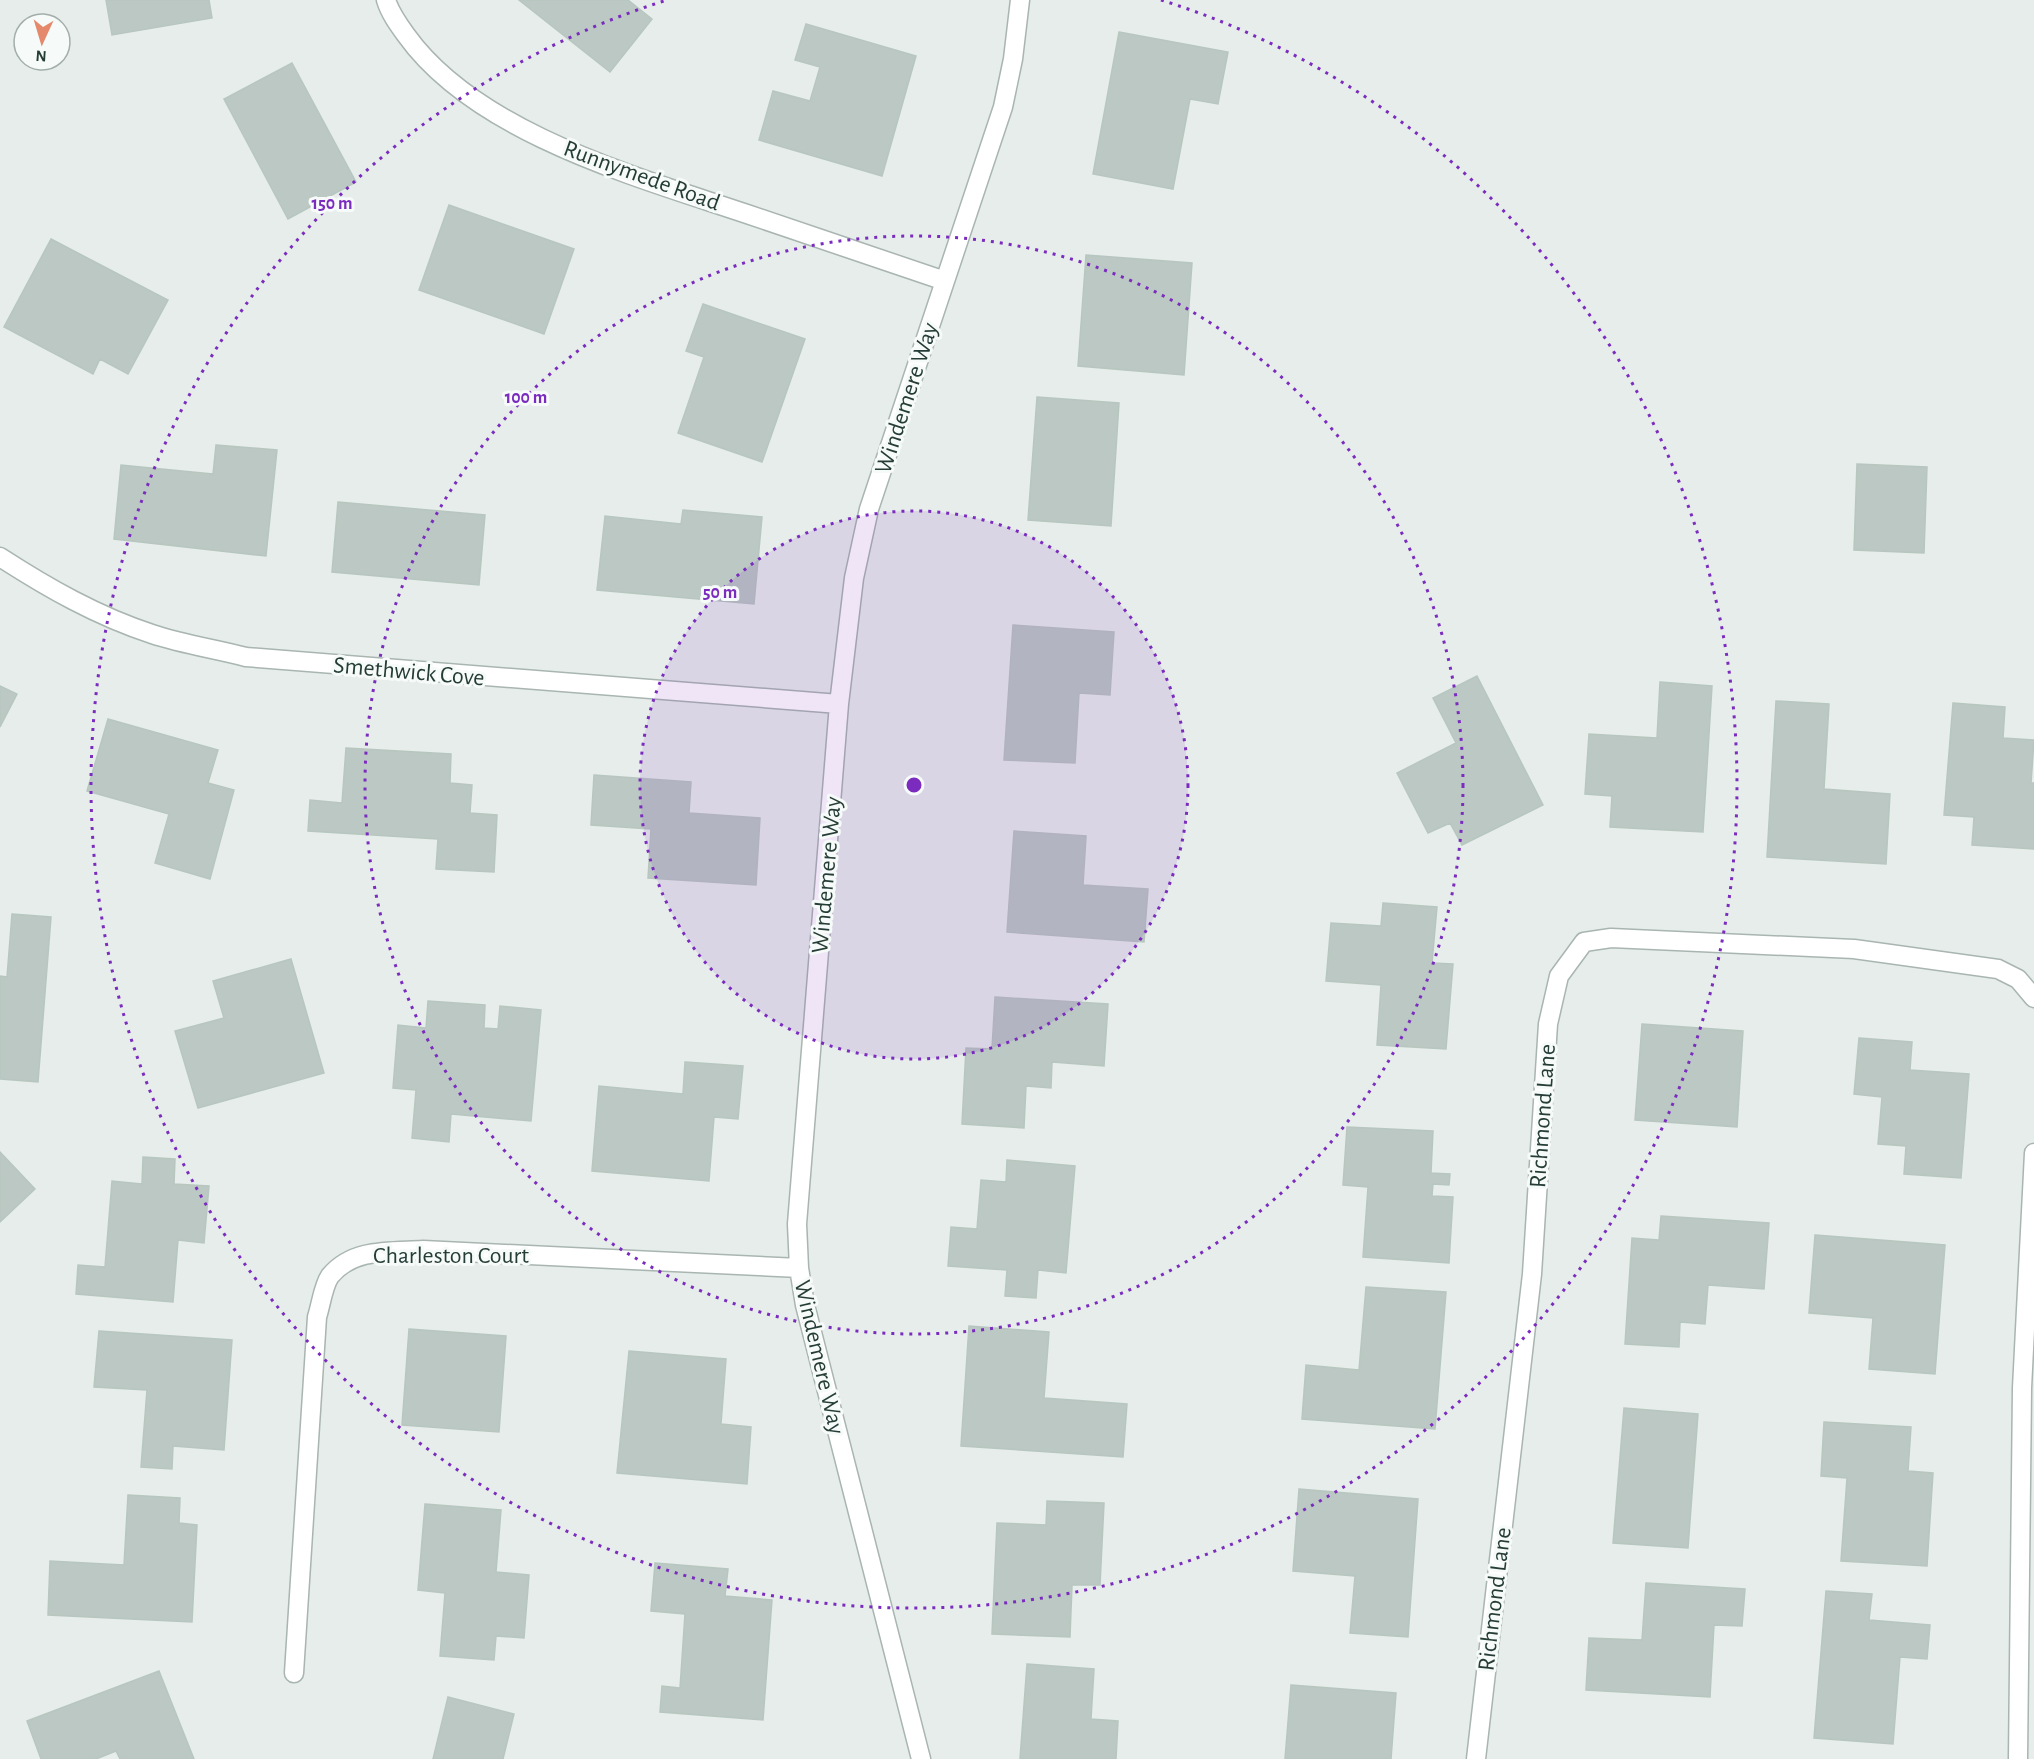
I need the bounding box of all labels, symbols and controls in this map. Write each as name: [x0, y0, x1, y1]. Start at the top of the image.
north arrow: [12, 12, 72, 72]
text: N: [35, 48, 47, 64]
street label: Runnymede Road: [560, 137, 723, 215]
text: 150 m: [312, 195, 352, 213]
street label: Windemere Way: [871, 320, 943, 477]
text: 100 m: [505, 389, 547, 407]
text: 50 m: [703, 584, 737, 602]
street label: Smethwick Cove: [332, 653, 485, 691]
centre of rings: [904, 775, 924, 795]
street label: Windemere Way: [808, 796, 846, 954]
street label: Richmond Lane: [1526, 1043, 1560, 1189]
street label: Charleston Court: [373, 1244, 529, 1268]
street label: Windemere Way: [790, 1278, 848, 1437]
street label: Richmond Lane: [1474, 1526, 1516, 1672]

